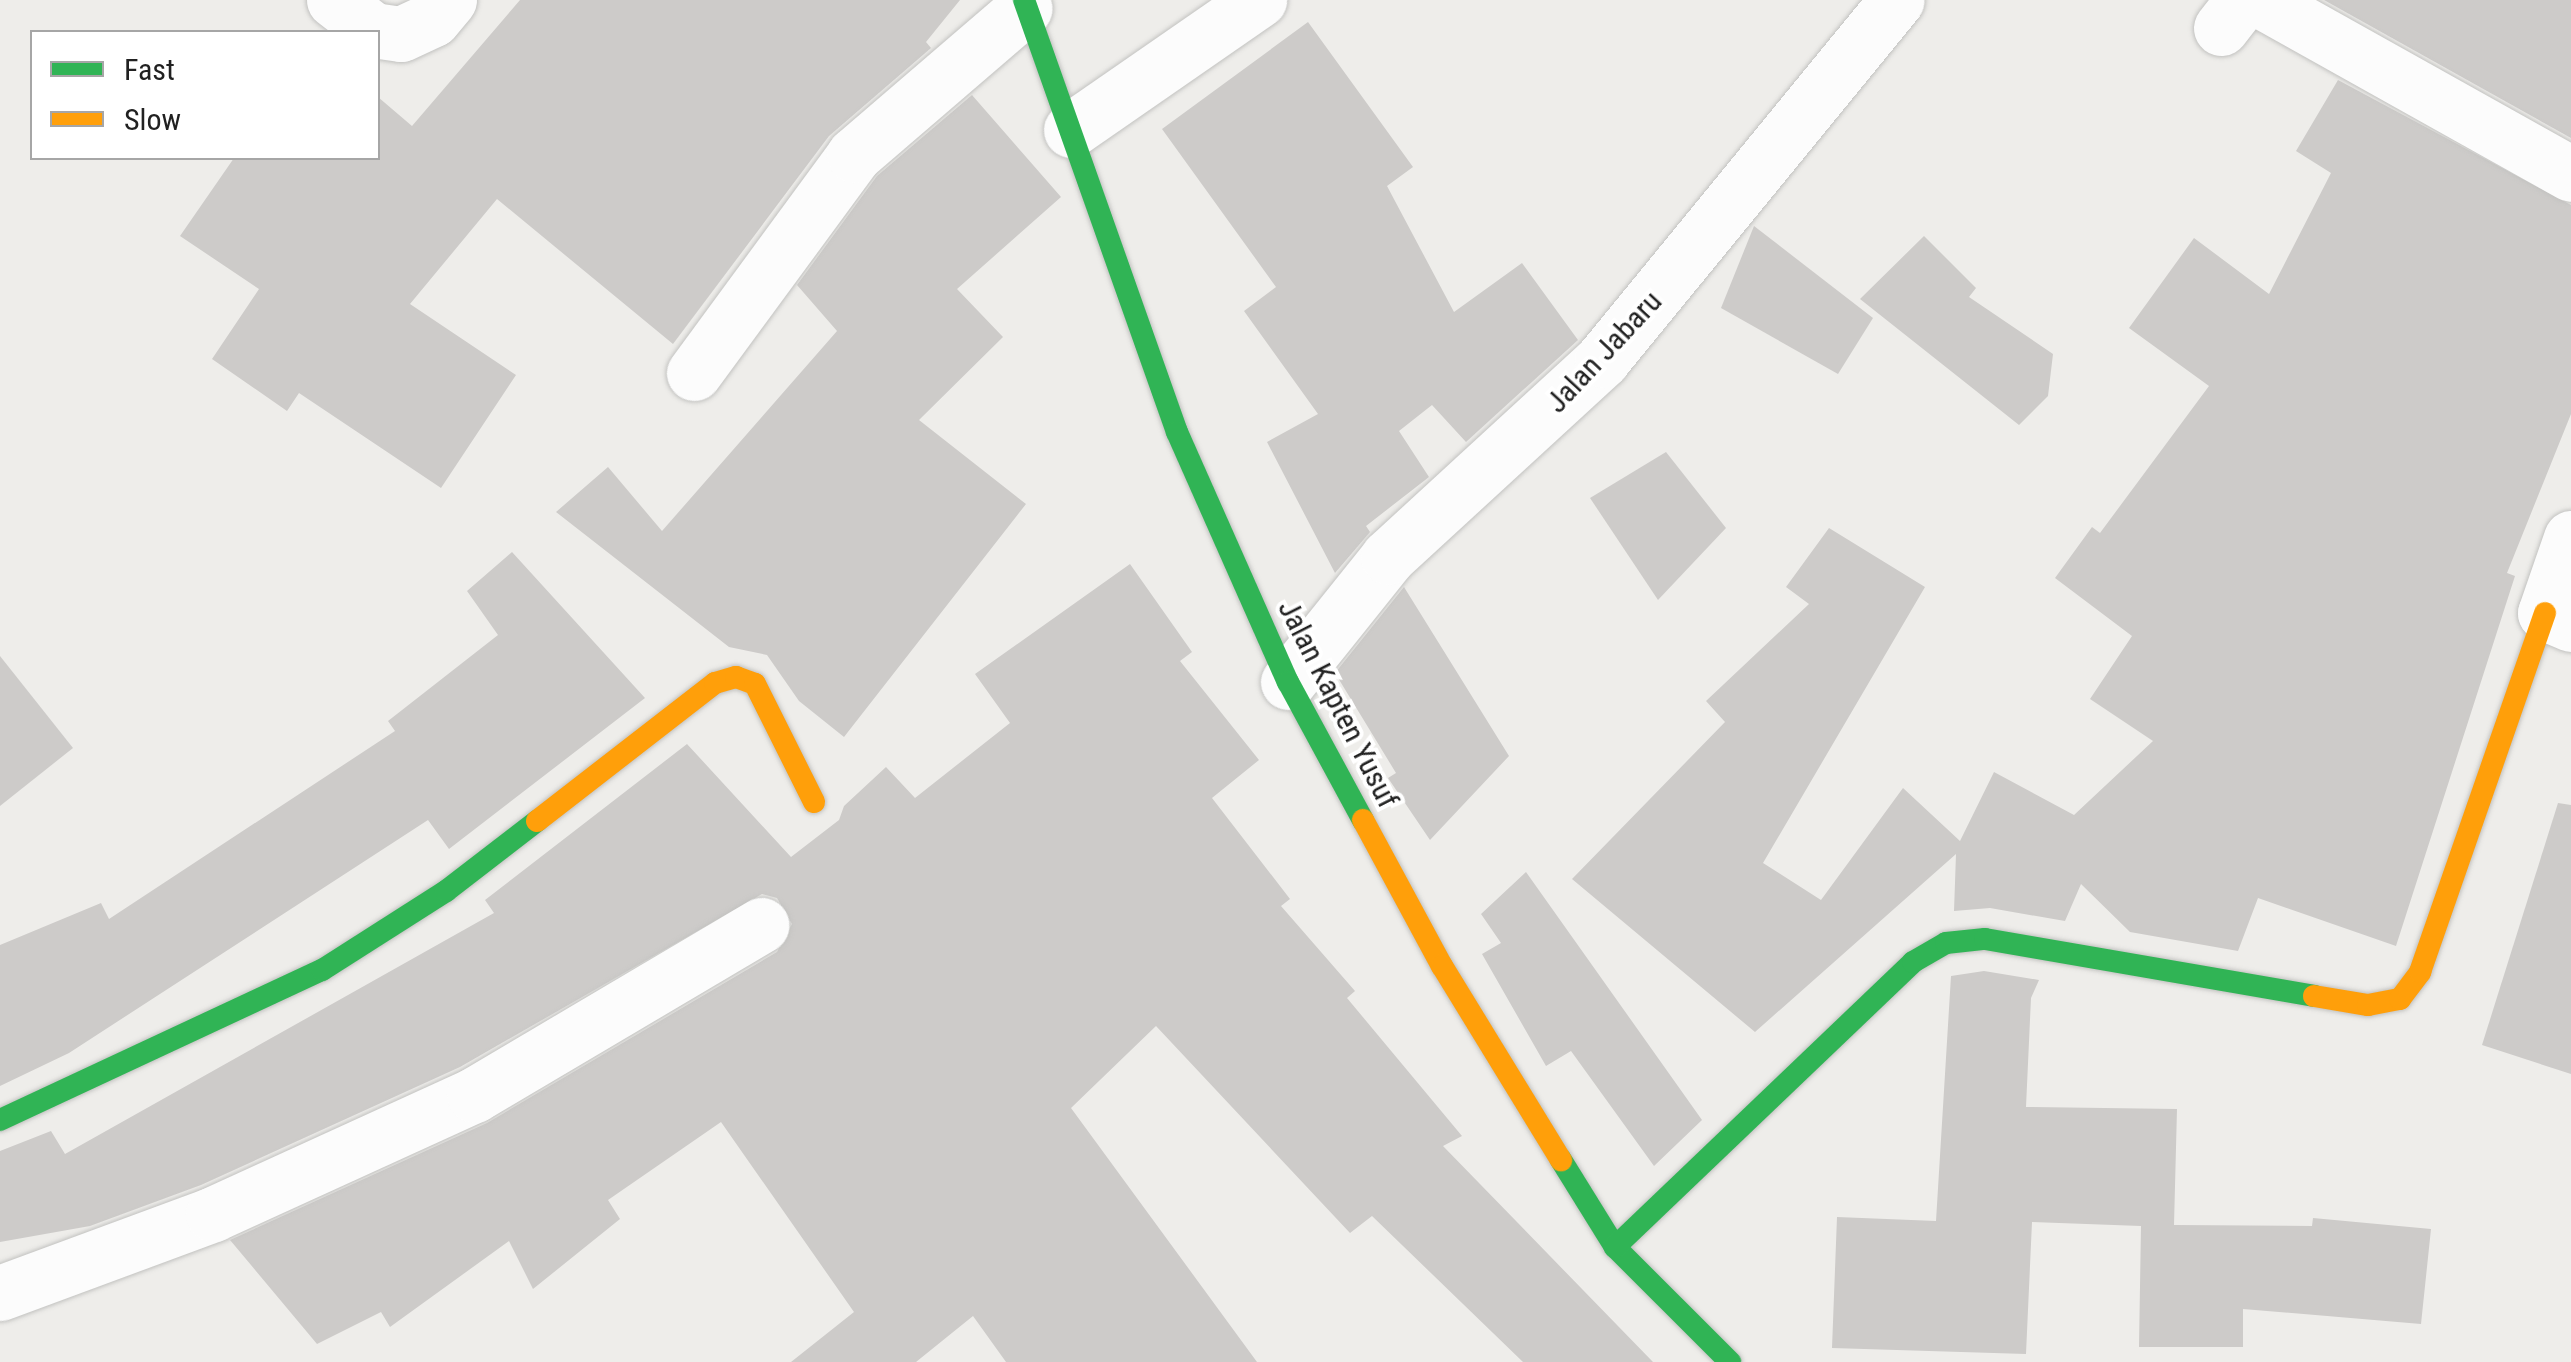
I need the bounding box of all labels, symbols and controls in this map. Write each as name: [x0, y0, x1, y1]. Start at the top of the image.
legend: [30, 30, 380, 160]
text: Fast: [124, 52, 175, 87]
text: Slow: [124, 102, 181, 137]
street label: Jalan Jabaru: [1539, 284, 1669, 420]
street label: Jalan Kapten Yusuf: [1270, 594, 1406, 814]

